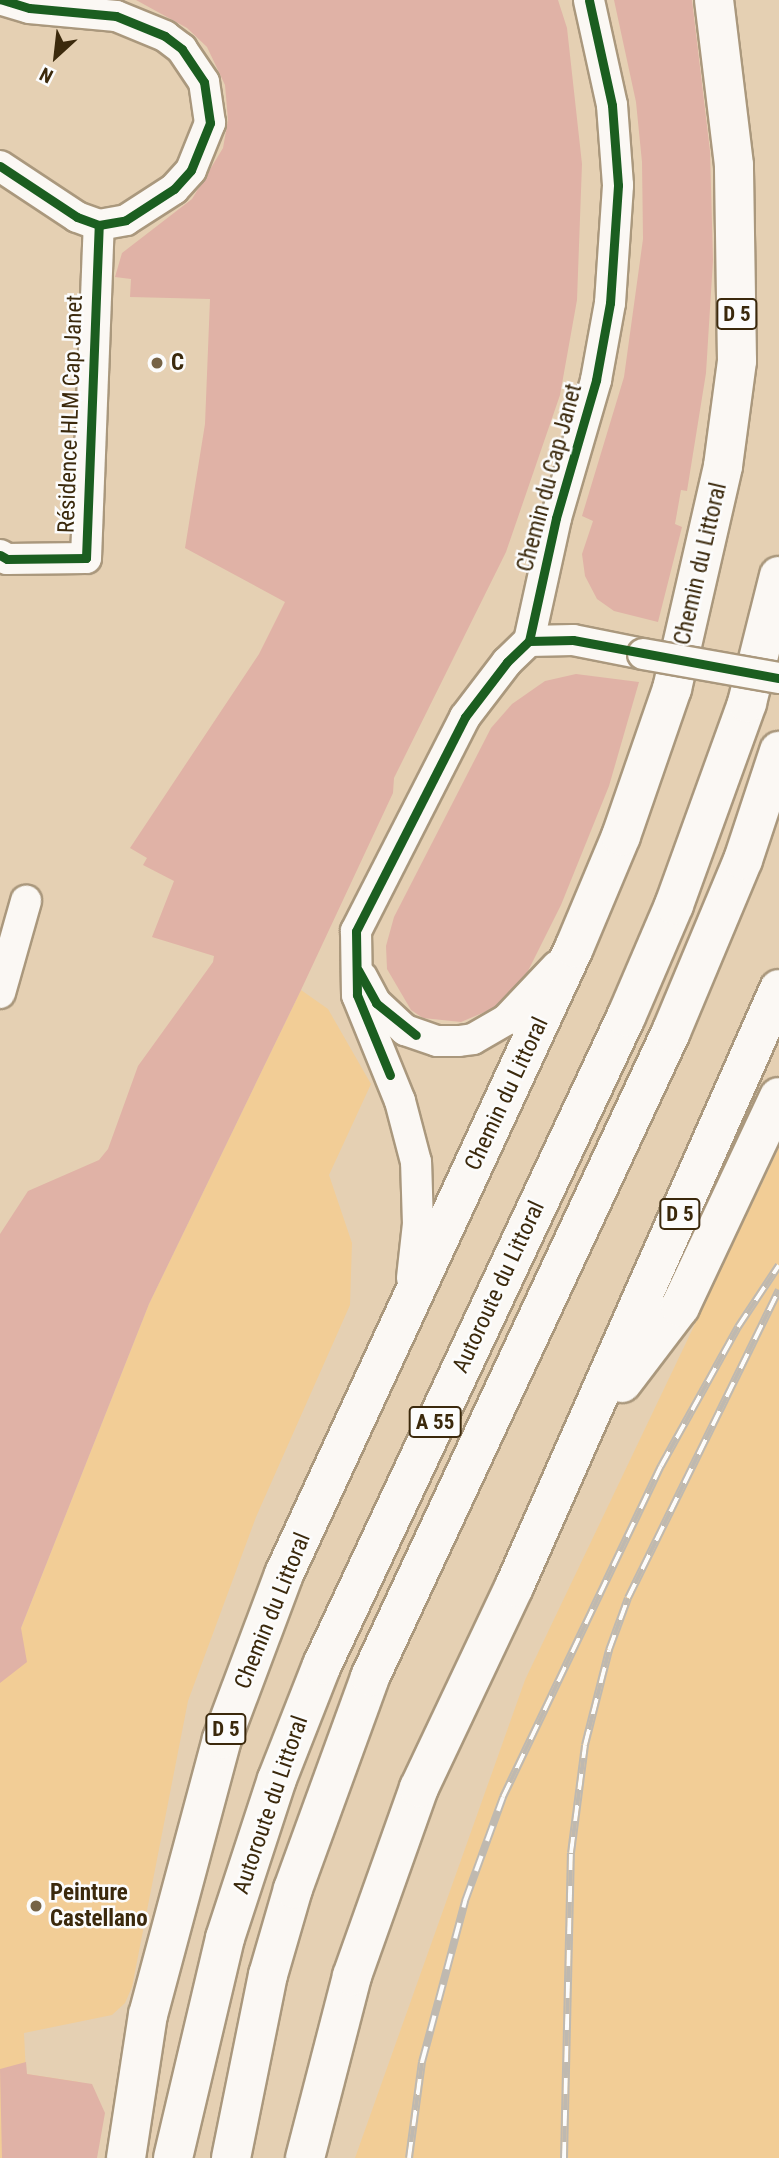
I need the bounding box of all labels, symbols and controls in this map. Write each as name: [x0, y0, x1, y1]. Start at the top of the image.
north arrow: [21, 21, 91, 91]
text: N: [36, 62, 57, 88]
street label: Résidence HLM Cap Janet: [53, 295, 89, 533]
road number: D 5: [716, 296, 758, 332]
place label: C: [171, 349, 184, 377]
marker: C: [149, 355, 165, 371]
street label: Chemin du Cap Janet: [512, 381, 588, 575]
street label: Chemin du Littoral: [669, 480, 733, 648]
street label: Chemin du Littoral: [459, 1013, 555, 1175]
road number: D 5: [659, 1196, 701, 1232]
street label: Autoroute du Littoral: [447, 1197, 551, 1377]
road number: A 55: [407, 1404, 463, 1440]
street label: Chemin du Littoral: [229, 1529, 317, 1693]
road number: D 5: [205, 1712, 247, 1746]
street label: Autoroute du Littoral: [228, 1712, 314, 1898]
place label: Peinture Castellano: [50, 1879, 148, 1933]
marker: Peinture Castellano: [28, 1898, 44, 1914]

